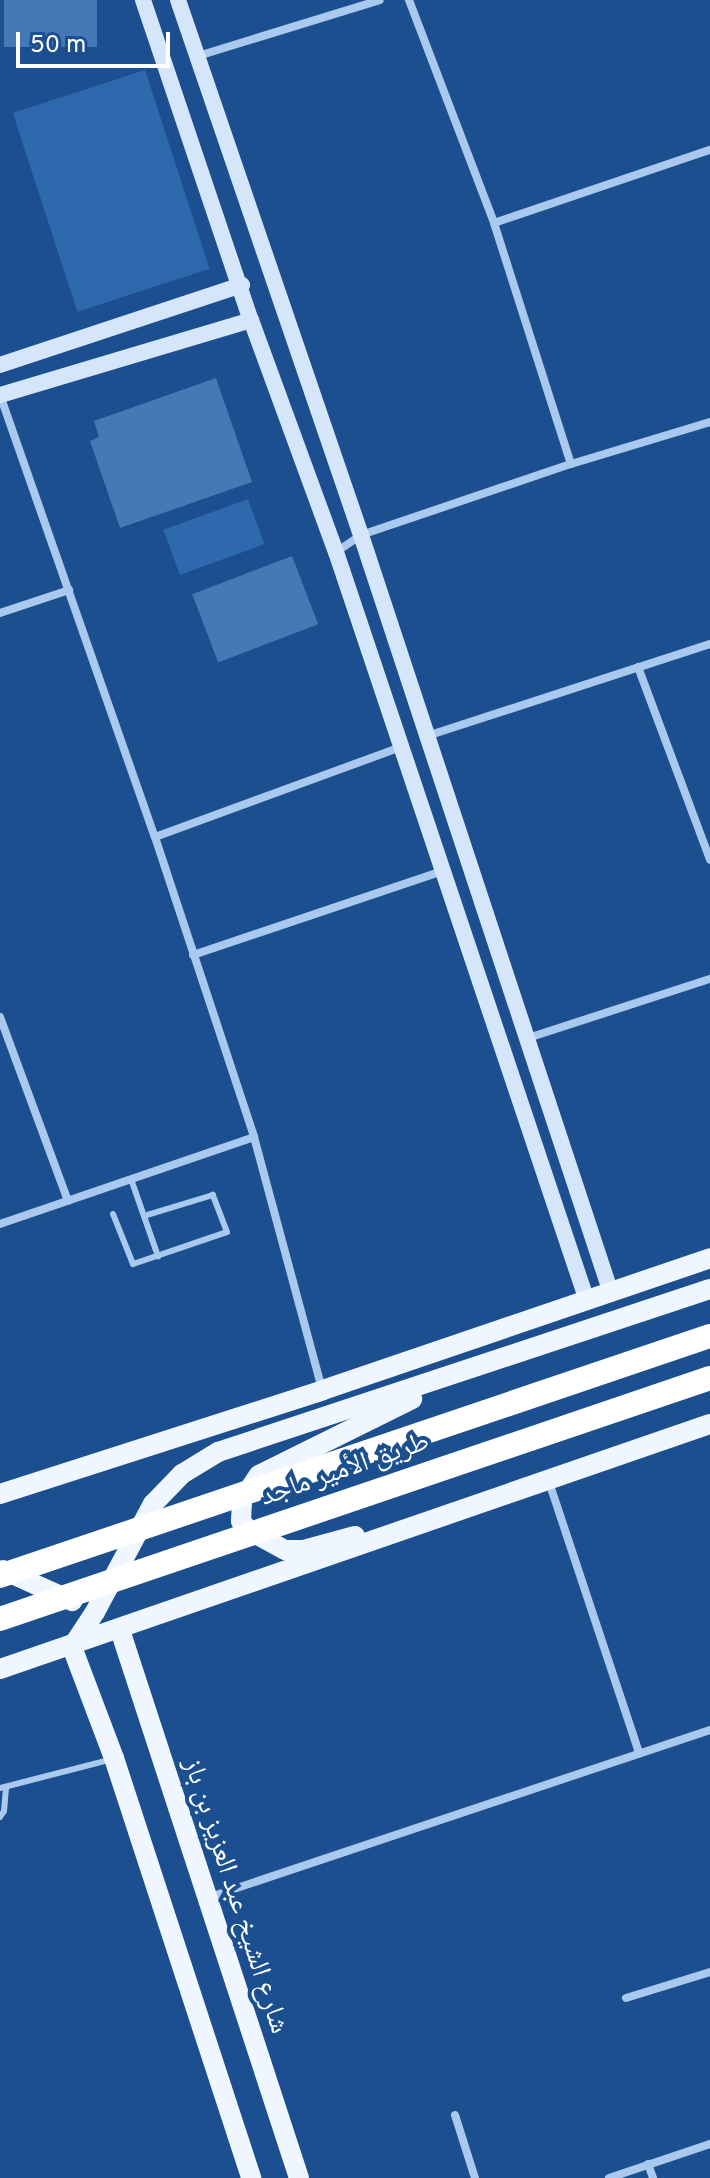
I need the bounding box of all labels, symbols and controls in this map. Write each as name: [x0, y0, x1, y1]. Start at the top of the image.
scale bar: [20, 16, 174, 66]
text: 50 m: [30, 31, 86, 61]
street label: طريق الأمير ماجد: [256, 1425, 434, 1515]
street label: شارع الشيخ عبد العزيز بن باز: [175, 1754, 295, 2038]

